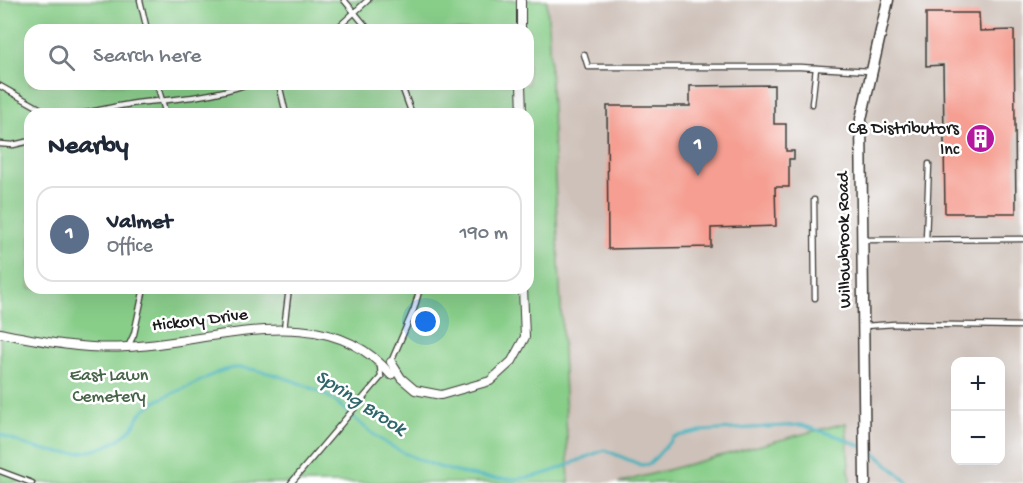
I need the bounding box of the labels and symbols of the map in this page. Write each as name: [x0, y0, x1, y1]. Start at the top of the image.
place label: CB Distributors Inc: [848, 119, 960, 161]
building icon: CB Distributors Inc: [964, 123, 996, 155]
pin: 1: [678, 126, 718, 176]
street label: Willowbrook Road: [833, 170, 857, 308]
street label: Hickory Drive: [151, 305, 250, 337]
your location: [411, 307, 440, 336]
park label: East Lawn Cemetery: [70, 366, 149, 408]
water label: Spring Brook: [310, 366, 411, 443]

